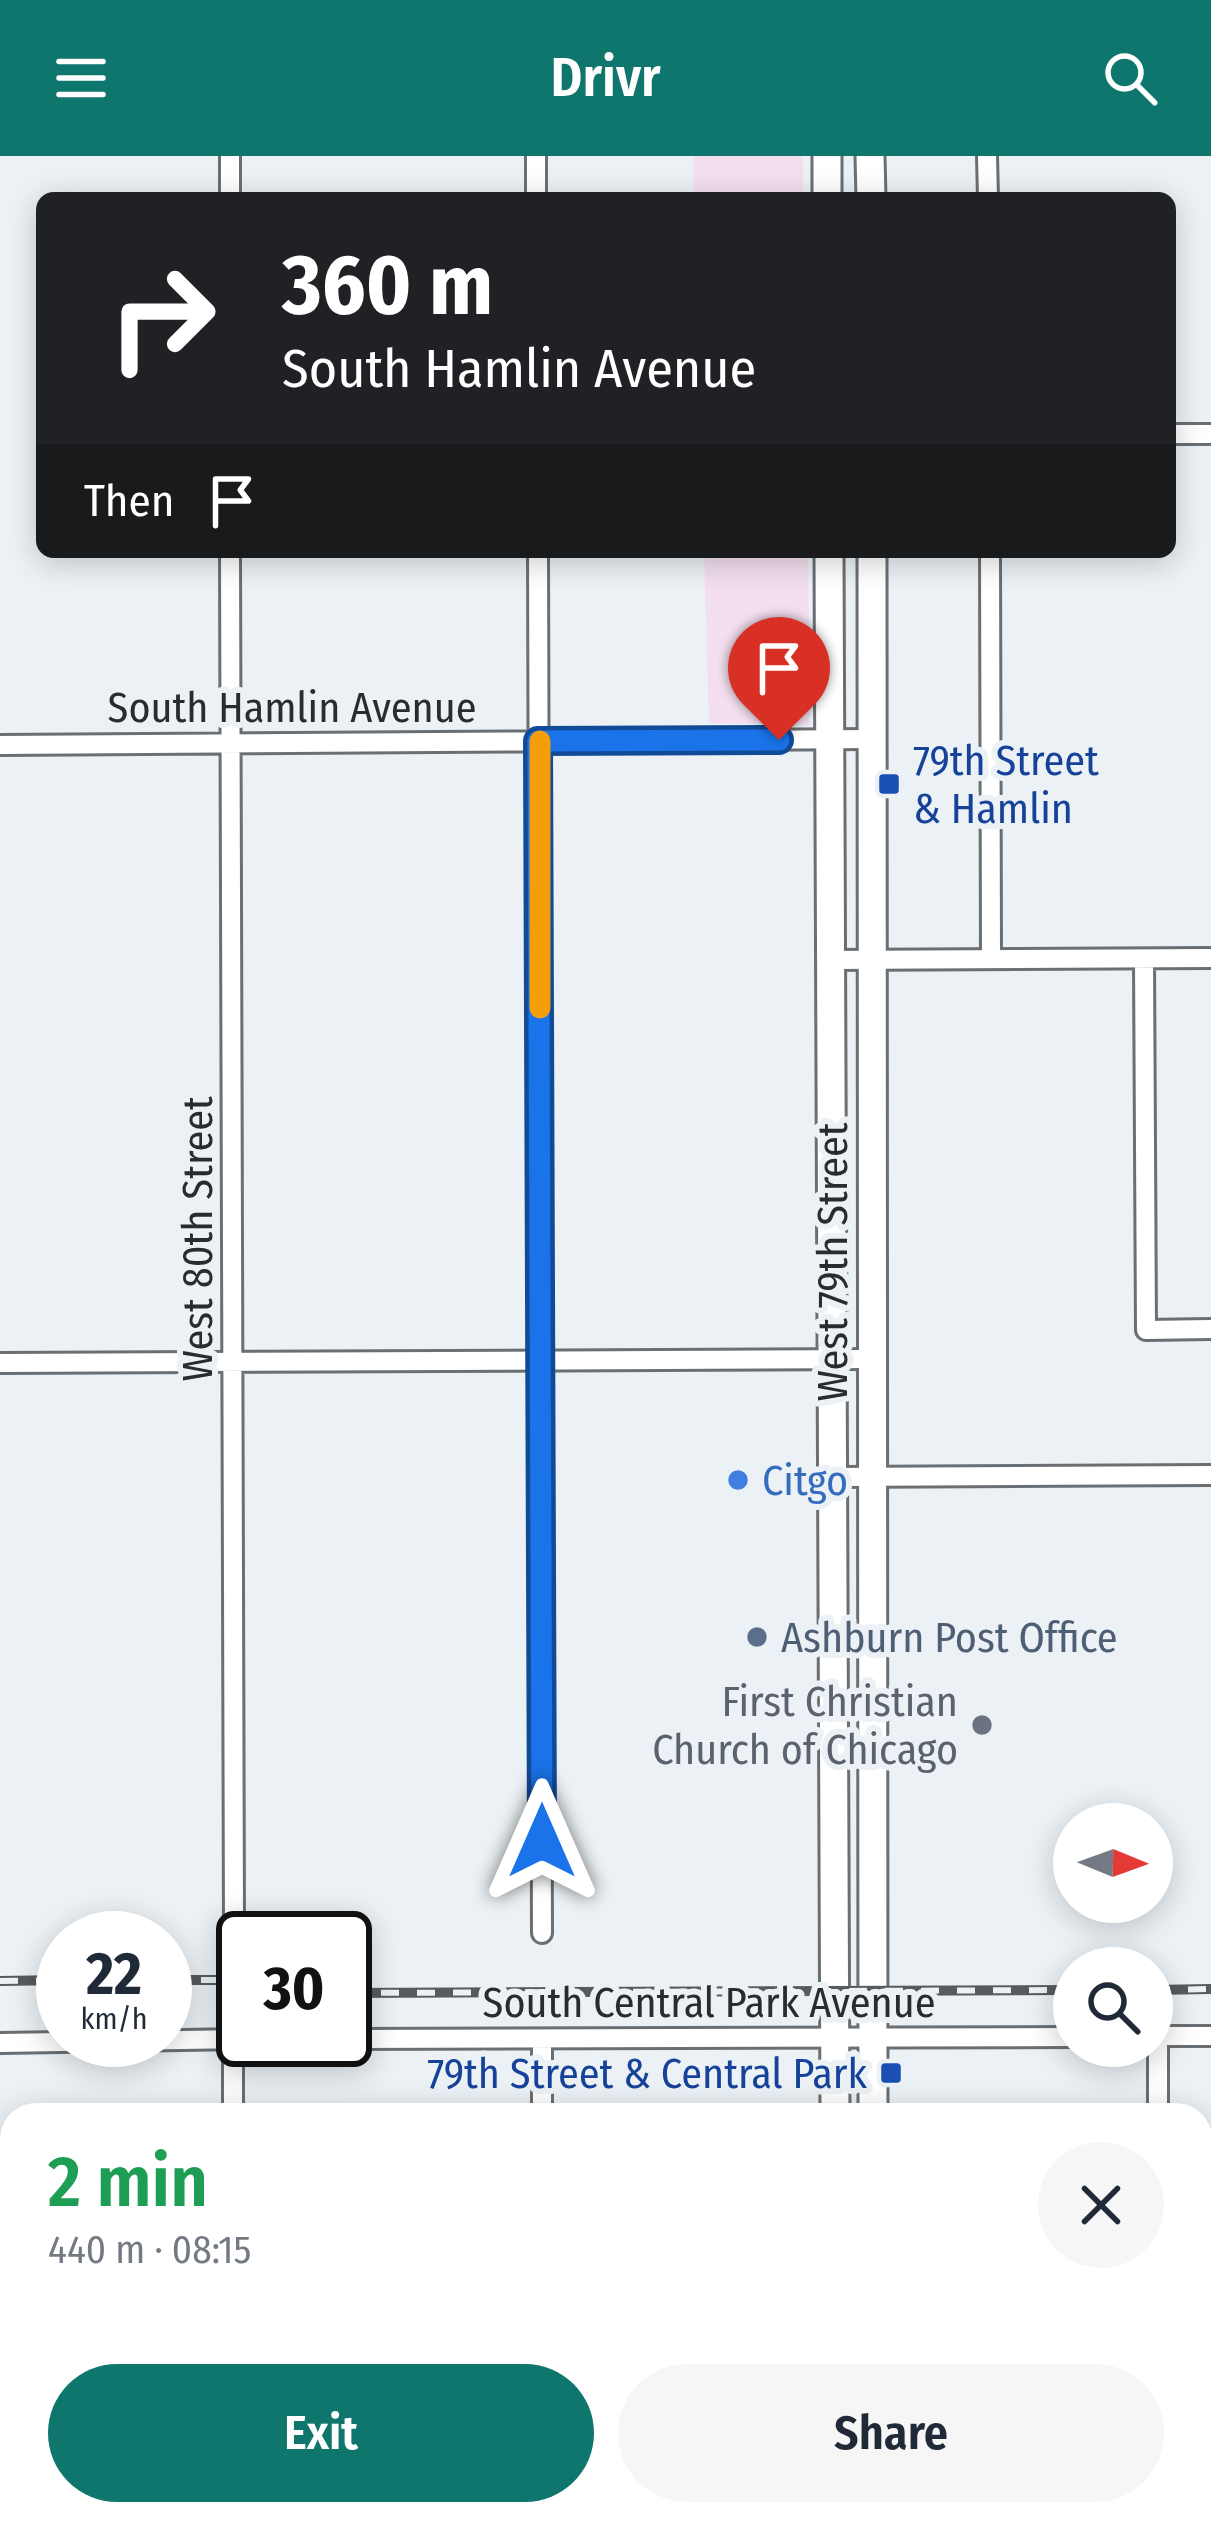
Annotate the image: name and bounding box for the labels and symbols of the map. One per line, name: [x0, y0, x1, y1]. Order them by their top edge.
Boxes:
pin: [728, 617, 830, 740]
street label: South Hamlin Avenue: [108, 683, 476, 733]
place label: 79th Street & Hamlin: [913, 736, 1099, 834]
marker: 79th Street & Hamlin: [876, 771, 902, 797]
street label: West 80th Street: [173, 1096, 223, 1382]
street label: West 79th Street: [808, 1122, 858, 1402]
place label: Citgo: [762, 1456, 848, 1506]
marker: Citgo: [725, 1467, 751, 1493]
place label: Ashburn Post Office: [781, 1613, 1118, 1663]
marker: Ashburn Post Office: [744, 1624, 770, 1650]
place label: First Christian Church of Chicago: [652, 1677, 958, 1775]
marker: First Christian Church of Chicago: [969, 1712, 995, 1738]
position arrow: [479, 1778, 605, 1904]
north arrow: [1053, 1803, 1173, 1923]
speed limit sign: 30: [216, 1911, 372, 2067]
street label: South Central Park Avenue: [483, 1978, 935, 2028]
place label: 79th Street & Central Park: [427, 2049, 867, 2099]
marker: 79th Street & Central Park: [878, 2060, 904, 2086]

